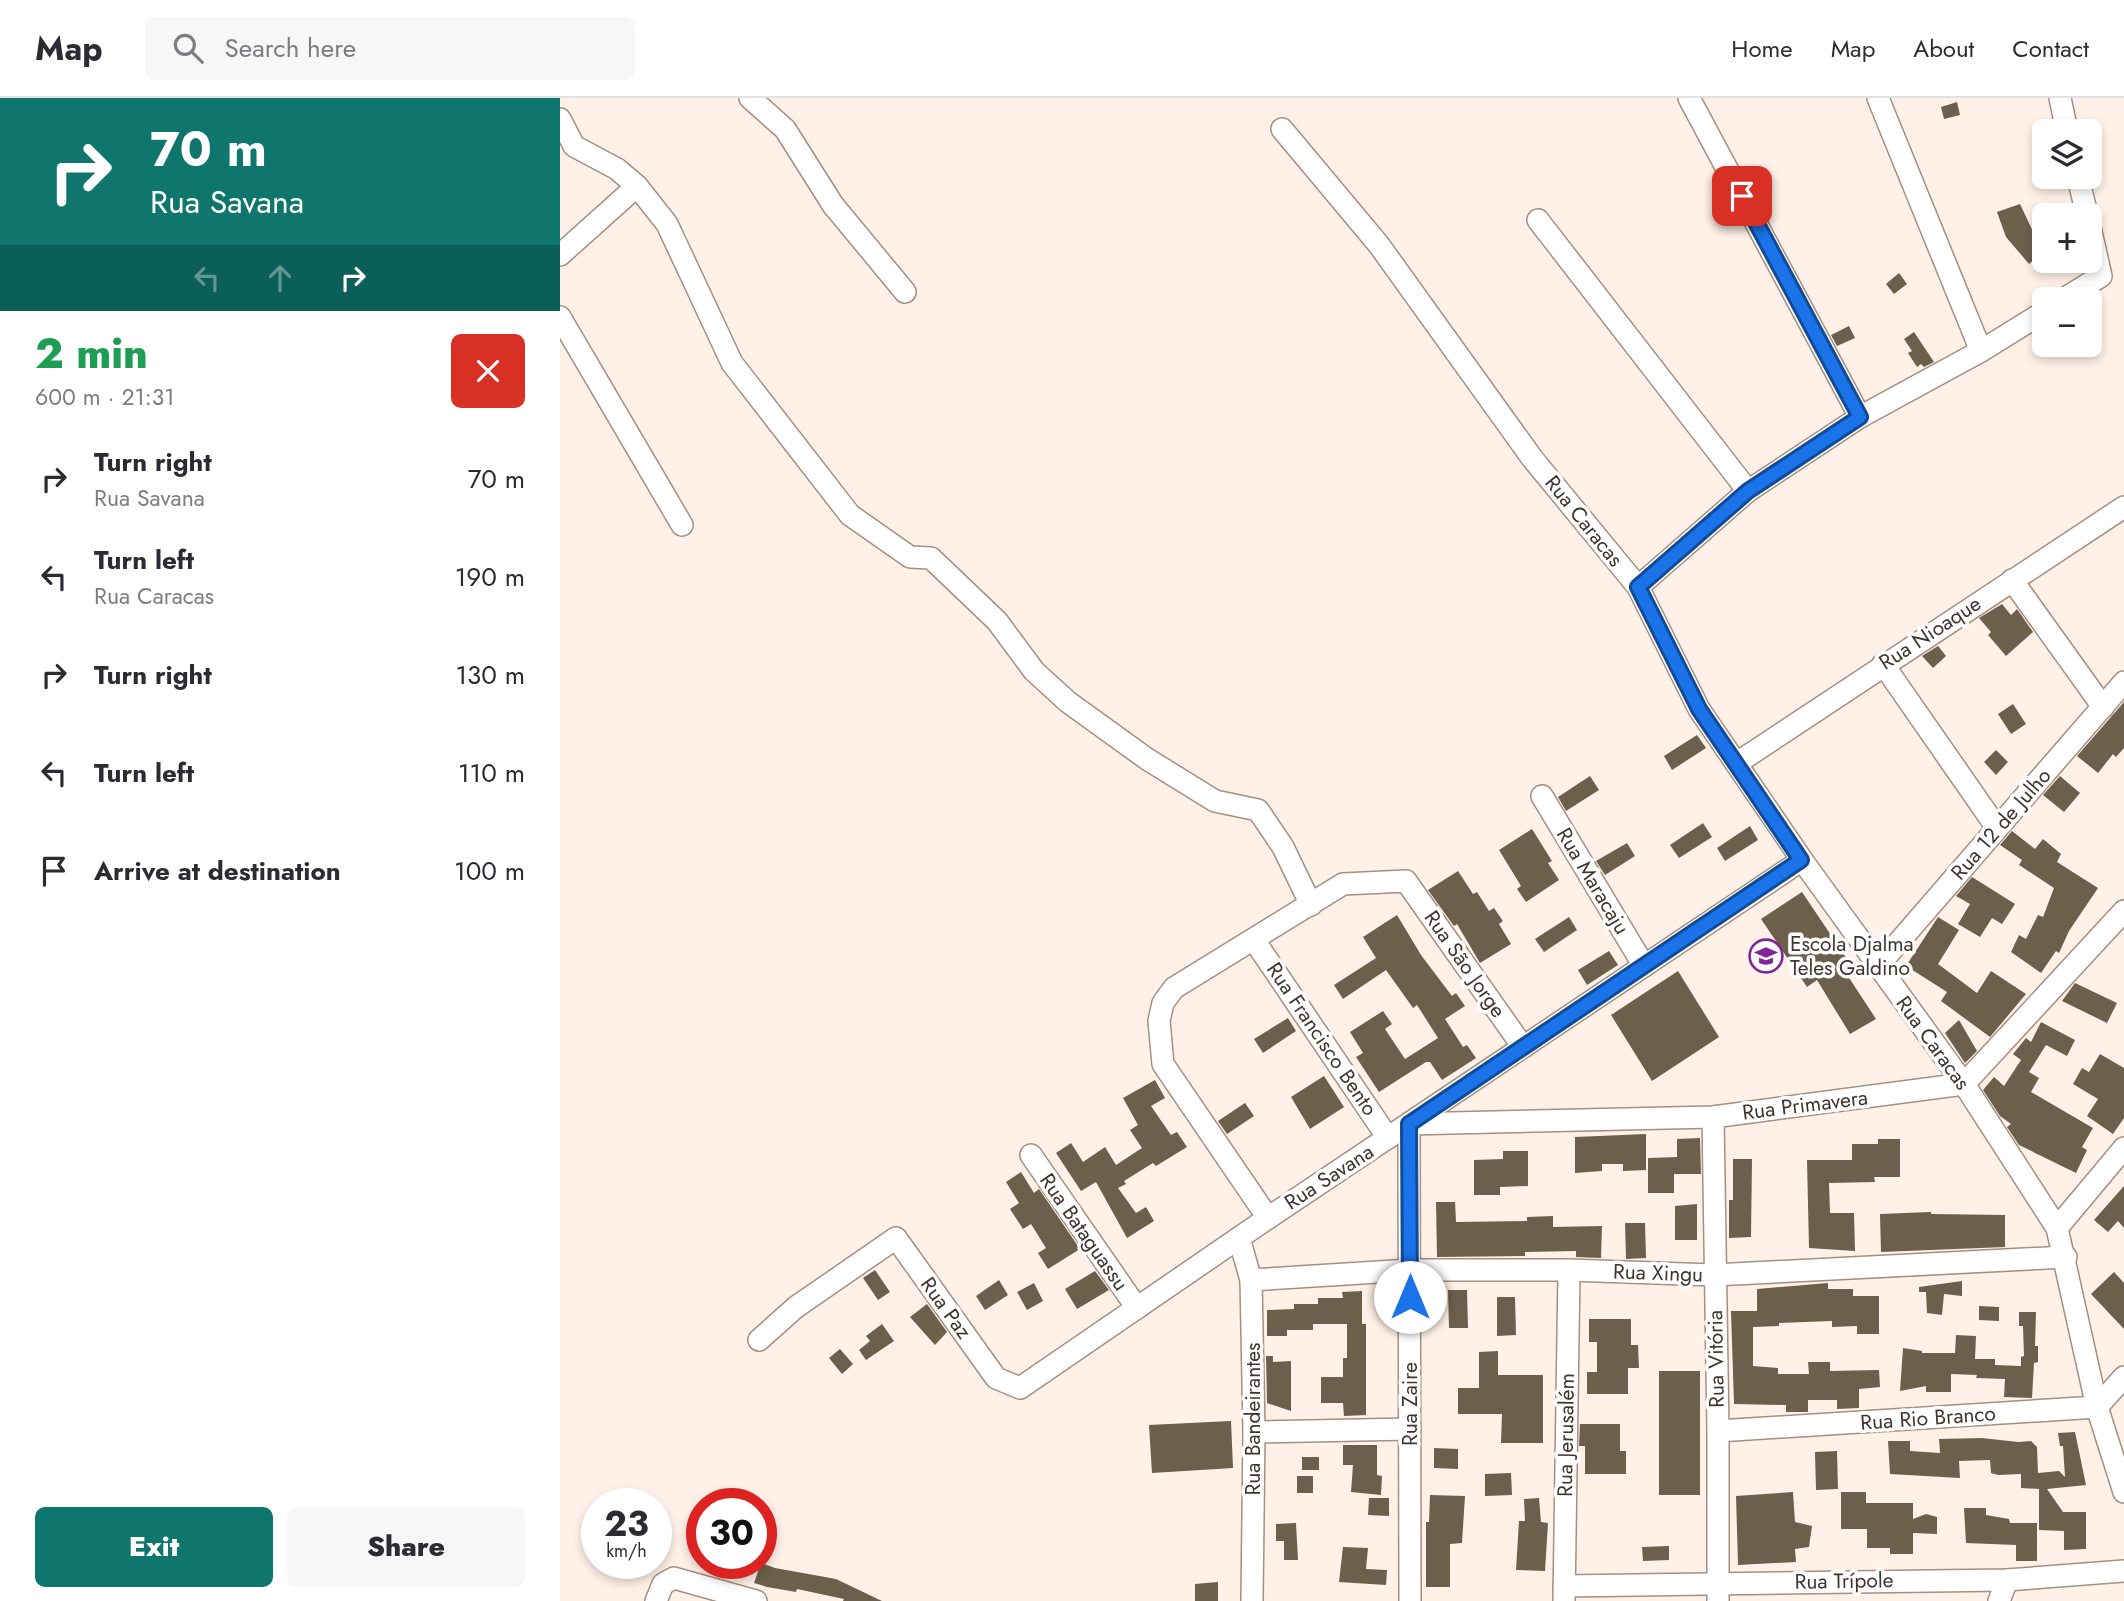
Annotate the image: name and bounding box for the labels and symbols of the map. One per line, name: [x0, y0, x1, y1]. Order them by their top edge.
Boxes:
pin: [1712, 166, 1772, 226]
street label: Rua Caracas: [1538, 469, 1630, 573]
street label: Rua Nioaque: [1873, 589, 1987, 677]
street label: Rua 12 de Julho: [1944, 762, 2058, 886]
street label: Rua Maracaju: [1549, 822, 1637, 940]
street label: Rua São Jorge: [1417, 904, 1513, 1024]
place label: Escola Djalma Teles Galdino: [1790, 929, 1914, 983]
school or university icon: Escola Djalma Teles Galdino: [1747, 937, 1785, 975]
street label: Rua Francisco Bento: [1259, 956, 1385, 1122]
street label: Rua Caracas: [1889, 990, 1977, 1096]
street label: Rua Primavera: [1740, 1082, 1870, 1128]
street label: Rua Savana: [1278, 1137, 1380, 1217]
street label: Rua Bataguassu: [1032, 1167, 1136, 1297]
street label: Rua Xingu: [1612, 1256, 1704, 1290]
position arrow: [1373, 1260, 1447, 1334]
street label: Rua Paz: [913, 1271, 979, 1345]
street label: Rua Vitória: [1700, 1310, 1732, 1408]
street label: Rua Bandeirantes: [1238, 1343, 1268, 1495]
street label: Rua Zaire: [1395, 1362, 1425, 1446]
street label: Rua Jerusalém: [1550, 1373, 1582, 1497]
street label: Rua Rio Branco: [1859, 1398, 1997, 1438]
speed limit sign: 30: [686, 1488, 777, 1579]
street label: Rua Trípole: [1794, 1565, 1894, 1597]

